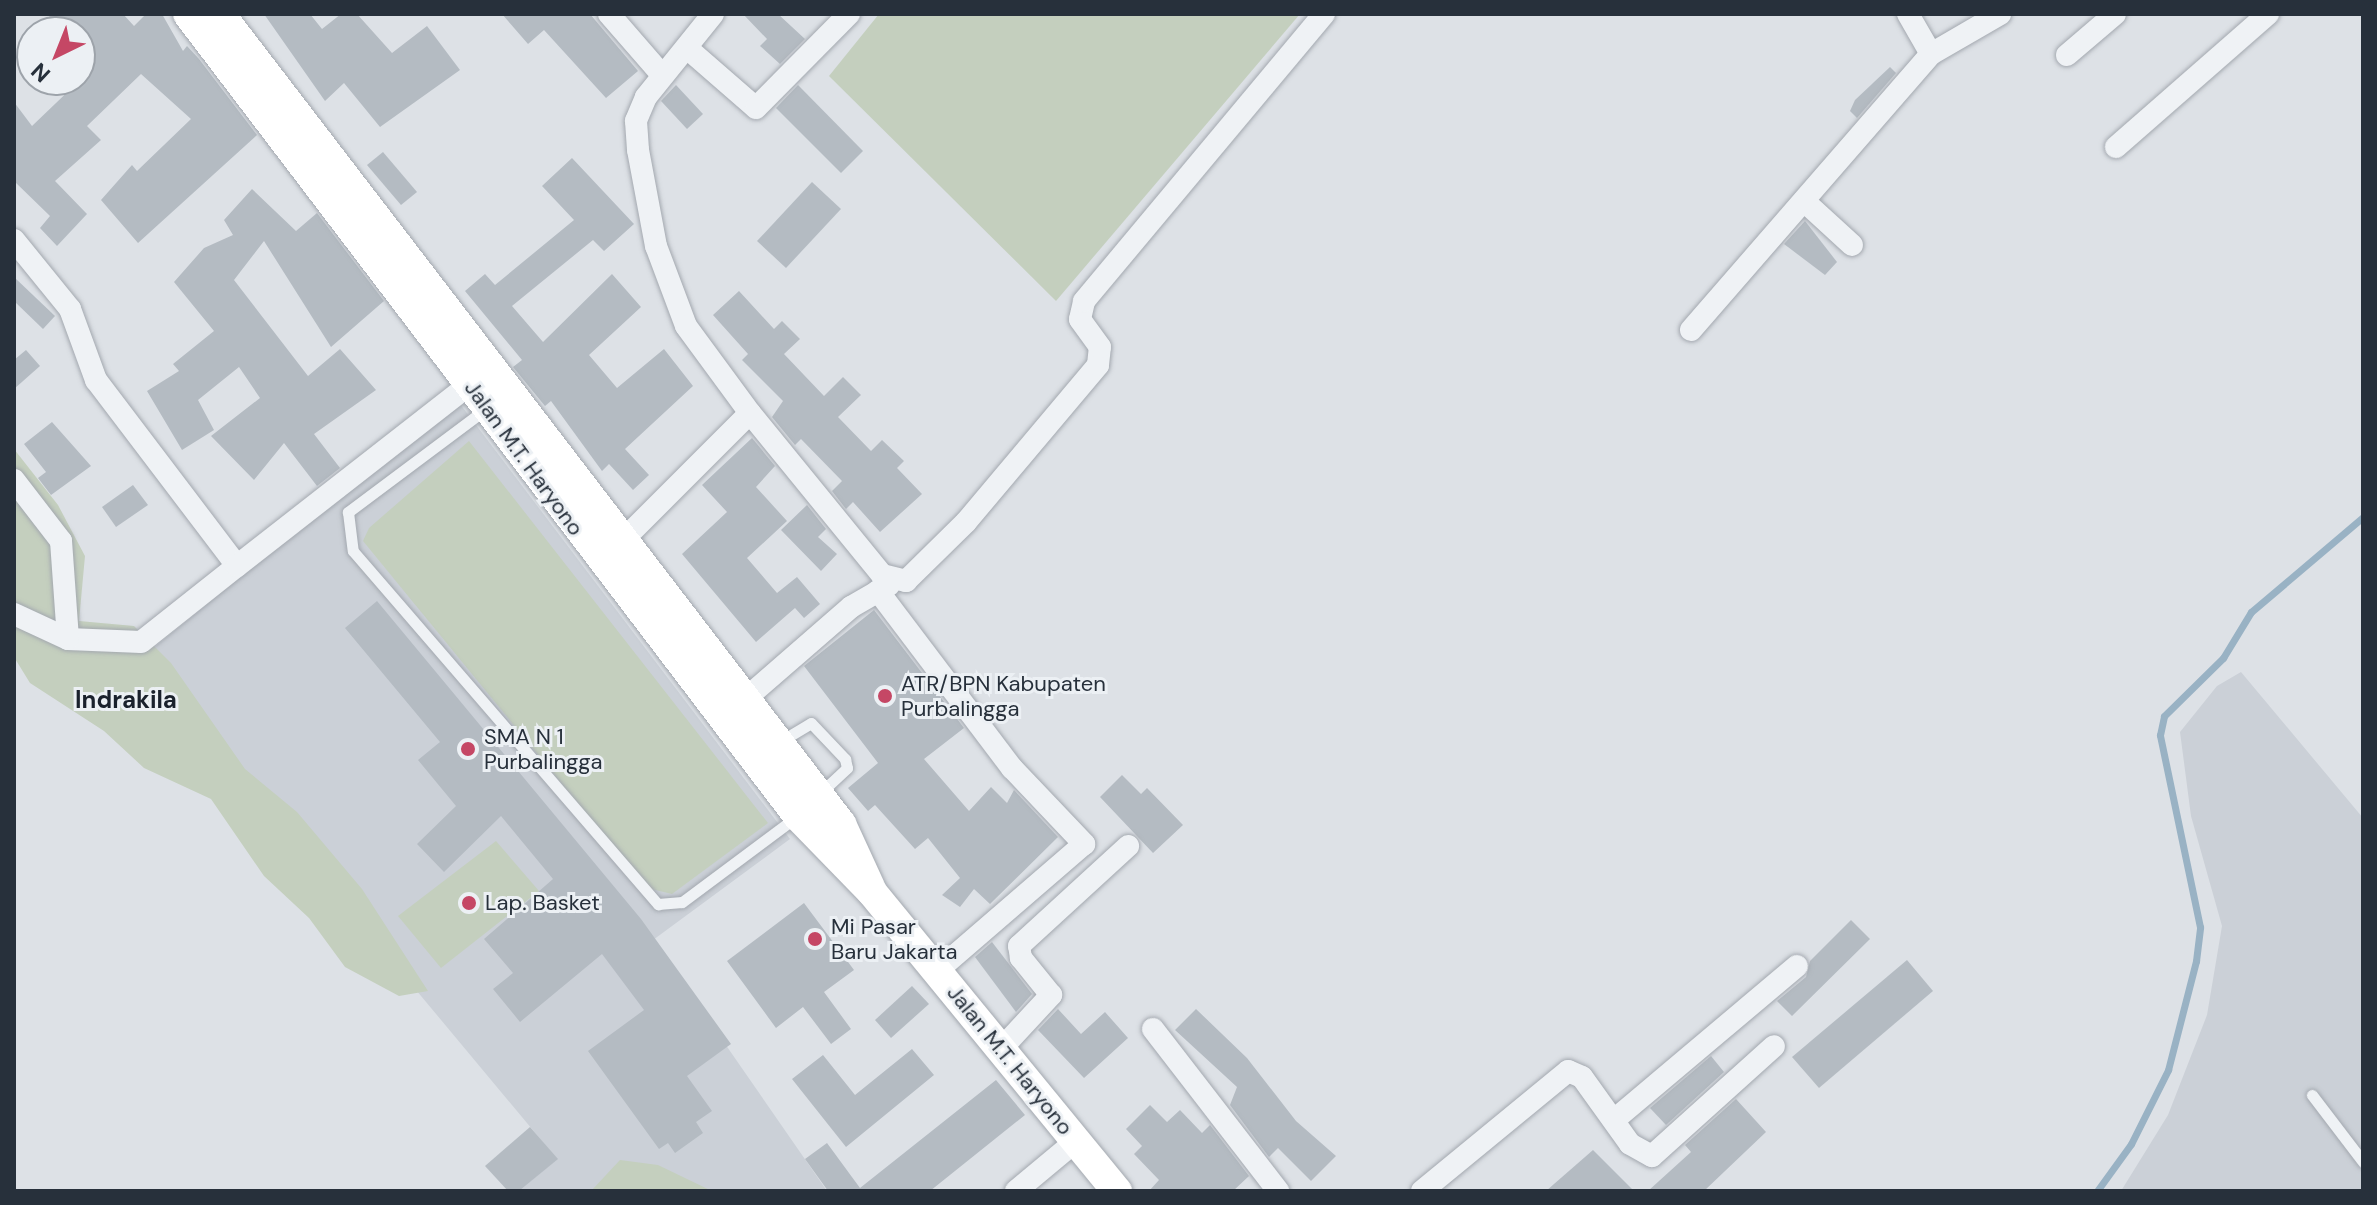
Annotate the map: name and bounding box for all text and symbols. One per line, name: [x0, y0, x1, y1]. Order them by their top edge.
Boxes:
north arrow: [16, 16, 96, 96]
text: N: [25, 56, 56, 89]
street label: Jalan M.T. Haryono: [459, 375, 589, 541]
place label: ATR/BPN Kabupaten Purbalingga: [901, 670, 1106, 722]
district label: Indrakila: [75, 686, 177, 714]
marker: ATR/BPN Kabupaten Purbalingga: [876, 687, 894, 705]
place label: SMA N 1 Purbalingga: [484, 723, 603, 774]
marker: SMA N 1 Purbalingga: [459, 740, 477, 758]
place label: Lap. Basket: [485, 890, 600, 916]
marker: Lap. Basket: [460, 894, 478, 912]
place label: Mi Pasar Baru Jakarta: [831, 913, 958, 964]
marker: Mi Pasar Baru Jakarta: [806, 930, 824, 948]
street label: Jalan M.T. Haryono: [941, 980, 1079, 1140]

